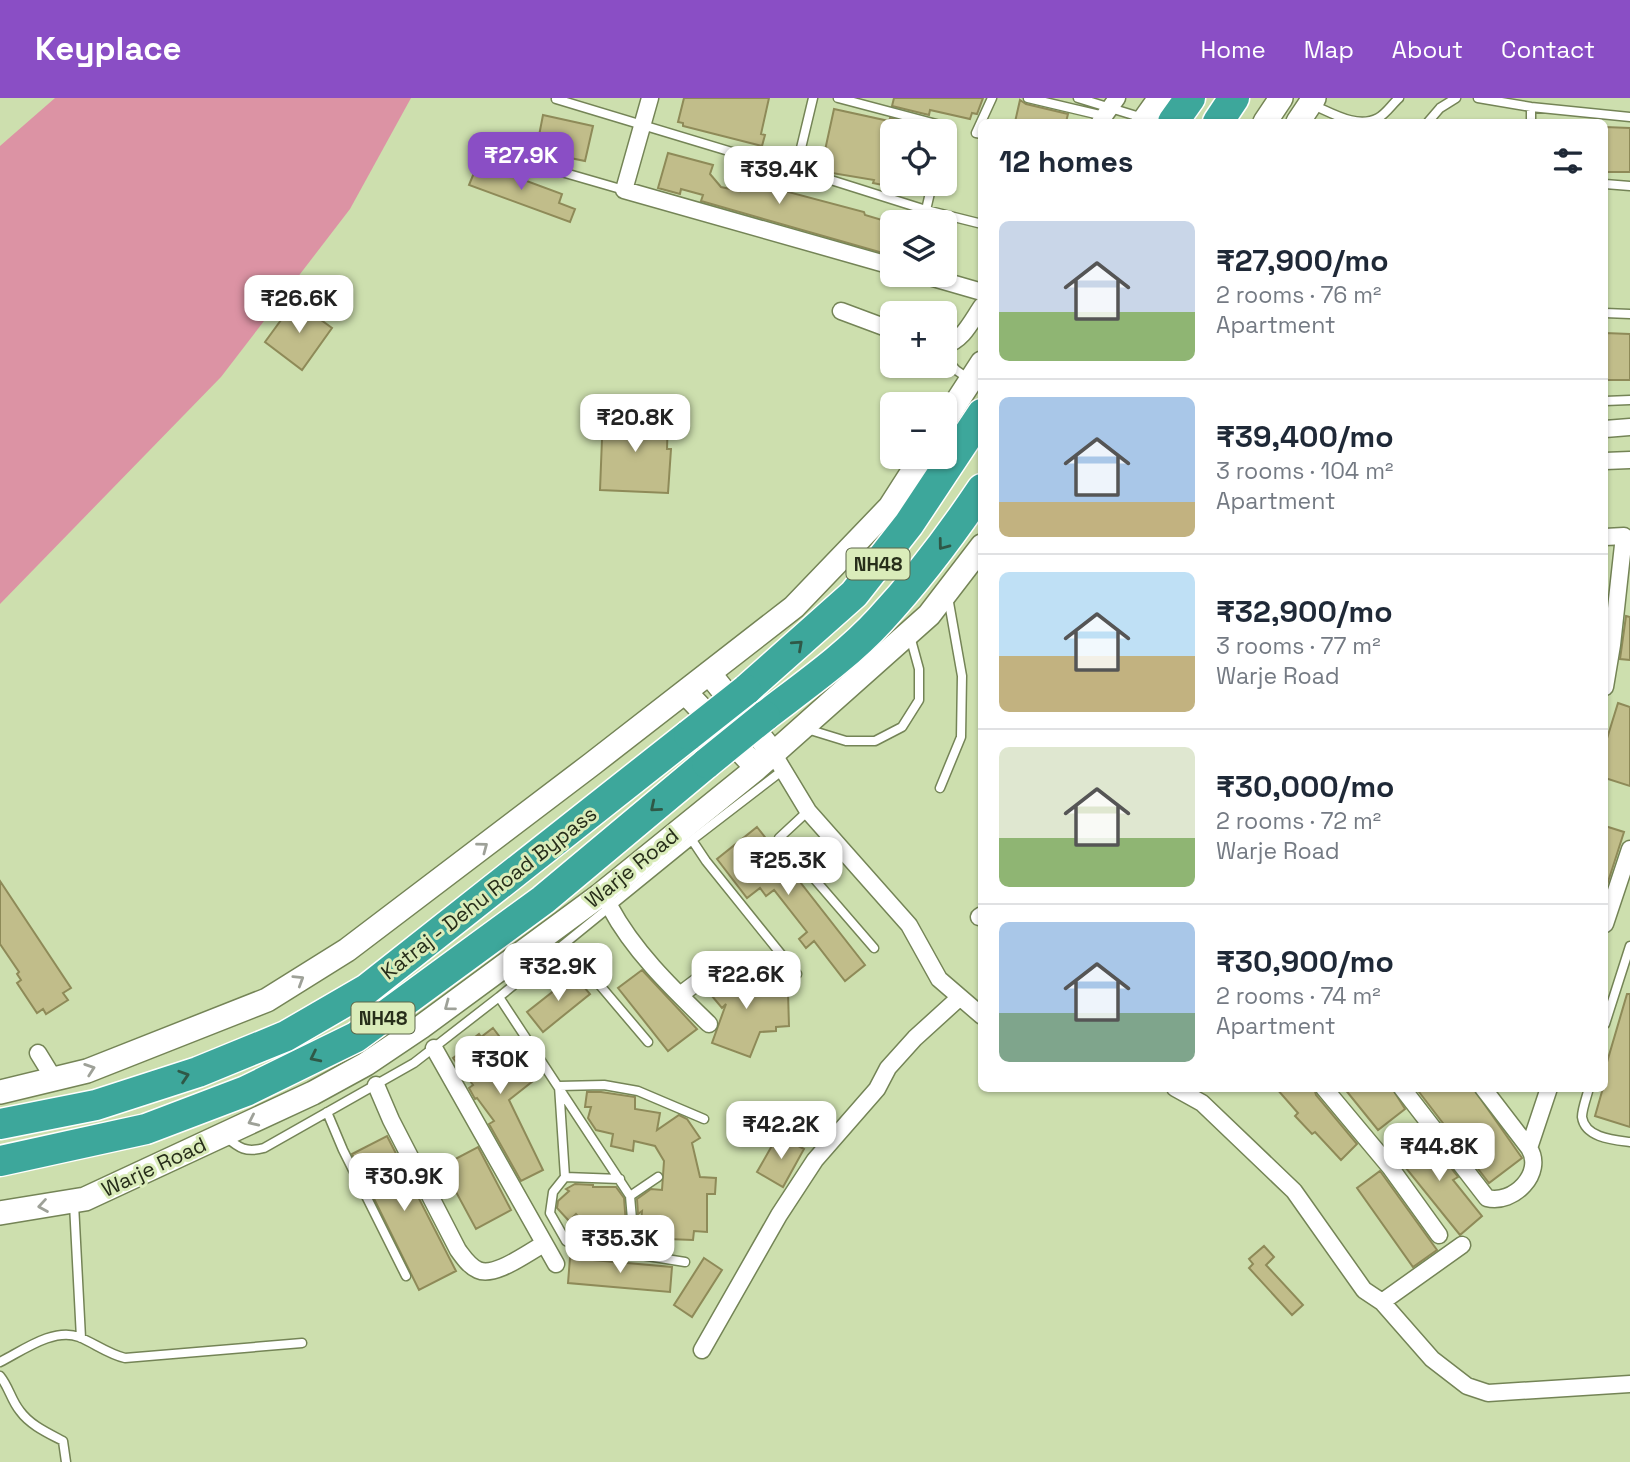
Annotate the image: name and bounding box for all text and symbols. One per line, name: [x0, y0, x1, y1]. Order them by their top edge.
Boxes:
text: Keyplace: [35, 28, 182, 70]
text: Home: [1200, 34, 1266, 65]
text: Map: [1304, 34, 1354, 65]
text: About: [1392, 34, 1463, 65]
text: Contact: [1501, 34, 1595, 65]
map controls: [880, 119, 957, 469]
button: locate: [880, 119, 957, 196]
pin: ₹27.9K: [464, 132, 578, 192]
text: ₹27.9K: [484, 140, 558, 170]
text: 12 homes: [999, 142, 1134, 181]
icon: filters: [1549, 142, 1587, 180]
pin: ₹39.4K: [722, 146, 836, 206]
text: ₹39.4K: [740, 154, 818, 184]
button: layers: [880, 210, 957, 287]
text: ₹27,900/mo: [1216, 241, 1389, 280]
icon: home: [1055, 249, 1139, 333]
pin: ₹26.6K: [242, 275, 356, 335]
text: 2 rooms · 76 m²: [1216, 280, 1381, 310]
text: ₹26.6K: [260, 283, 338, 313]
button: +: [880, 301, 957, 378]
text: Apartment: [1216, 310, 1336, 340]
button: −: [880, 392, 957, 469]
pin: ₹20.8K: [578, 394, 692, 454]
text: ₹20.8K: [596, 402, 674, 432]
text: ₹39,400/mo: [1216, 417, 1394, 456]
icon: home: [1055, 425, 1139, 509]
text: 3 rooms · 104 m²: [1216, 456, 1393, 486]
text: Apartment: [1216, 486, 1336, 516]
one-way arrow: [939, 537, 951, 549]
road number: NH48: [846, 548, 910, 579]
text: ₹32,900/mo: [1216, 592, 1393, 631]
icon: home: [1055, 600, 1139, 684]
text: 3 rooms · 77 m²: [1216, 631, 1381, 661]
one-way arrow: [790, 641, 803, 654]
text: Warje Road: [1216, 661, 1339, 691]
text: ₹30,000/mo: [1216, 767, 1394, 806]
icon: home: [1055, 775, 1139, 859]
one-way arrow: [650, 799, 663, 811]
street label: Katraj - Dehu Road Bypass: [375, 800, 602, 985]
text: 2 rooms · 72 m²: [1216, 806, 1381, 836]
street label: Warje Road: [579, 822, 684, 914]
text: Warje Road: [1216, 836, 1339, 866]
pin: ₹25.3K: [731, 838, 845, 897]
one-way arrow: [475, 843, 488, 855]
text: ₹25.3K: [749, 845, 827, 875]
text: ₹30,900/mo: [1216, 942, 1394, 981]
pin: ₹32.9K: [501, 944, 615, 1003]
icon: home: [1055, 950, 1139, 1034]
text: ₹32.9K: [519, 951, 597, 981]
pin: ₹22.6K: [689, 951, 803, 1011]
text: ₹22.6K: [708, 959, 784, 989]
one-way arrow: [291, 976, 304, 989]
text: 2 rooms · 74 m²: [1216, 981, 1381, 1011]
one-way arrow: [444, 998, 457, 1011]
road number: NH48: [352, 1002, 414, 1034]
text: Apartment: [1216, 1011, 1336, 1041]
pin: ₹30K: [459, 1037, 541, 1096]
text: ₹30K: [471, 1044, 529, 1074]
one-way arrow: [310, 1049, 322, 1063]
one-way arrow: [83, 1063, 95, 1077]
one-way arrow: [178, 1070, 190, 1085]
pin: ₹42.2K: [724, 1102, 838, 1161]
text: ₹42.2K: [742, 1109, 820, 1139]
one-way arrow: [248, 1113, 260, 1127]
pin: ₹44.8K: [1382, 1124, 1496, 1183]
street label: Warje Road: [97, 1130, 211, 1203]
text: ₹44.8K: [1400, 1131, 1478, 1161]
pin: ₹30.9K: [347, 1154, 461, 1213]
text: ₹30.9K: [365, 1161, 443, 1191]
one-way arrow: [38, 1198, 49, 1213]
pin: ₹35.3K: [563, 1216, 677, 1275]
text: ₹35.3K: [581, 1223, 659, 1253]

